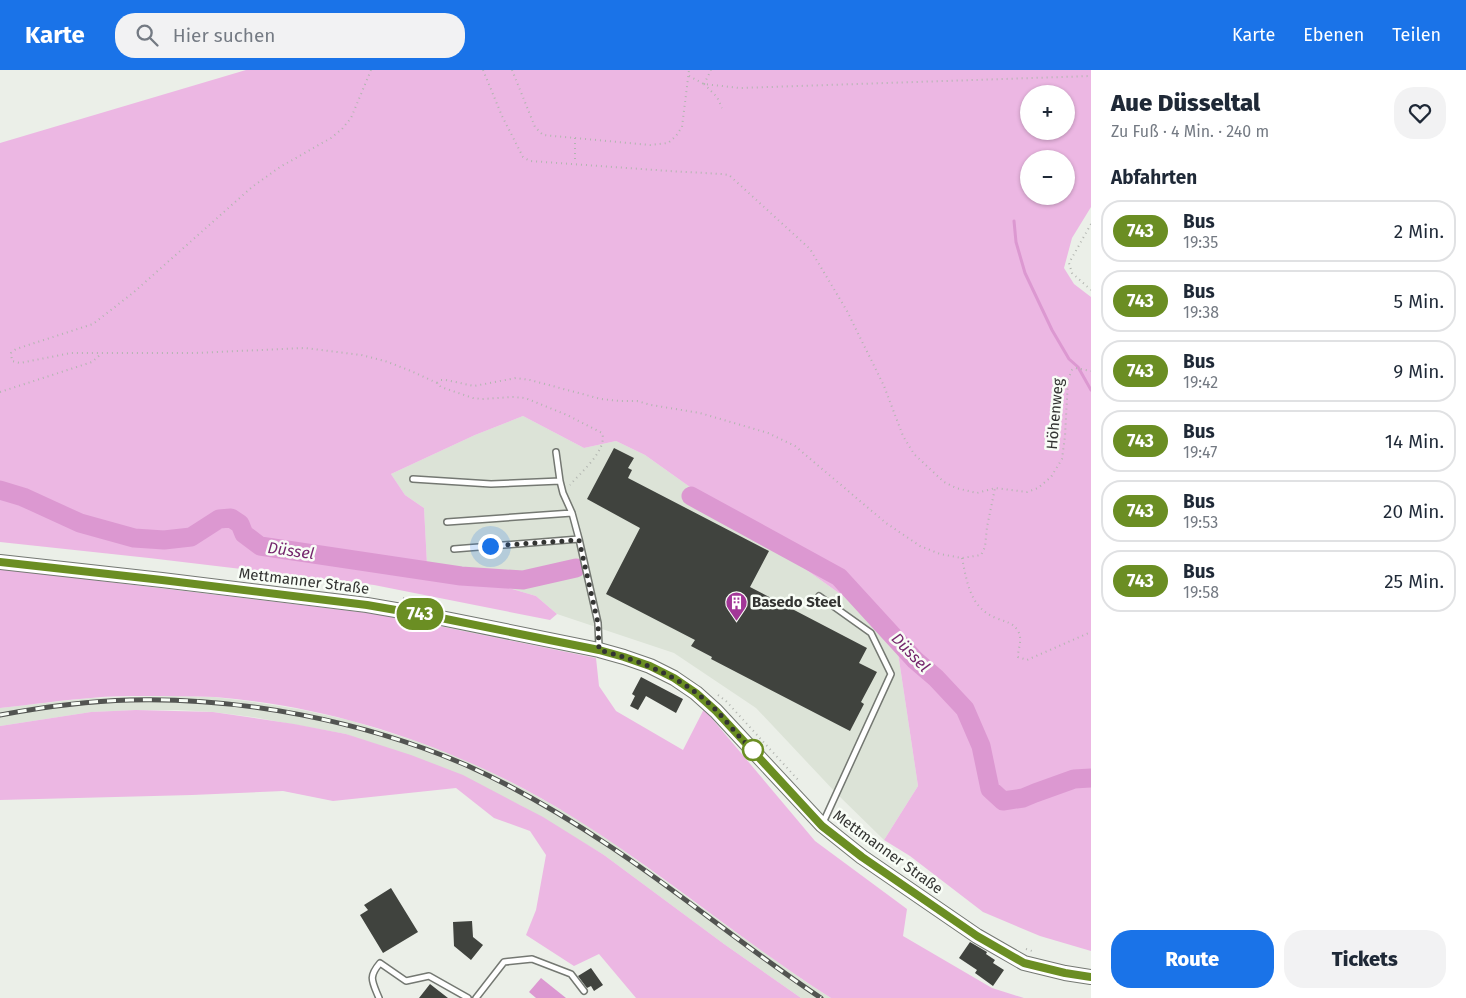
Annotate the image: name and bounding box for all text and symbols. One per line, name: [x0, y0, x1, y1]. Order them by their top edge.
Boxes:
search box: [115, 13, 465, 58]
text: Karte: [25, 21, 85, 49]
icon: search: [133, 21, 161, 49]
text: Hier suchen: [173, 24, 275, 47]
text: Karte: [1232, 24, 1275, 46]
text: Ebenen: [1303, 24, 1364, 46]
text: Teilen: [1392, 24, 1441, 46]
map controls: [1020, 85, 1075, 205]
button: +: [1020, 85, 1075, 140]
button: heart: [1394, 87, 1446, 139]
text: Aue Düsseltal: [1111, 89, 1260, 117]
text: Zu Fuß · 4 Min. · 240 m: [1111, 122, 1269, 141]
button: −: [1020, 150, 1075, 205]
text: Abfahrten: [1111, 166, 1197, 189]
text: Bus: [1183, 210, 1215, 233]
text: 743: [1127, 220, 1154, 242]
text: 2 Min.: [1394, 220, 1444, 243]
text: 19:35: [1183, 233, 1218, 252]
text: Bus: [1183, 280, 1215, 303]
text: 743: [1127, 290, 1154, 312]
text: 5 Min.: [1394, 290, 1444, 313]
text: 19:38: [1183, 303, 1219, 322]
text: Bus: [1183, 350, 1215, 373]
text: 743: [1127, 360, 1154, 382]
text: 9 Min.: [1393, 360, 1444, 383]
text: 19:42: [1183, 373, 1218, 392]
street label: Höhenweg: [1043, 377, 1067, 450]
text: Bus: [1183, 420, 1215, 443]
text: 743: [1127, 430, 1154, 452]
text: 14 Min.: [1385, 430, 1444, 453]
text: 19:47: [1183, 443, 1217, 462]
text: Bus: [1183, 490, 1215, 513]
text: 743: [1127, 500, 1154, 522]
text: 20 Min.: [1383, 500, 1444, 523]
text: 19:53: [1183, 513, 1218, 532]
your location: [478, 534, 503, 559]
water label: Düssel: [266, 538, 315, 563]
text: Bus: [1183, 560, 1215, 583]
street label: Mettmanner Straße: [238, 564, 370, 598]
text: 743: [1127, 570, 1154, 592]
text: 25 Min.: [1384, 570, 1444, 593]
text: 19:58: [1183, 583, 1219, 602]
building icon: Basedo Steel: [724, 590, 748, 621]
place label: Basedo Steel: [752, 593, 842, 611]
line badge: 743: [391, 598, 449, 630]
text: 743: [407, 603, 433, 625]
water label: Düssel: [888, 629, 934, 676]
unlabelled marker: [742, 739, 764, 761]
street label: Mettmanner Straße: [830, 806, 946, 898]
button: Route: [1111, 930, 1274, 988]
button: Tickets: [1284, 930, 1446, 988]

